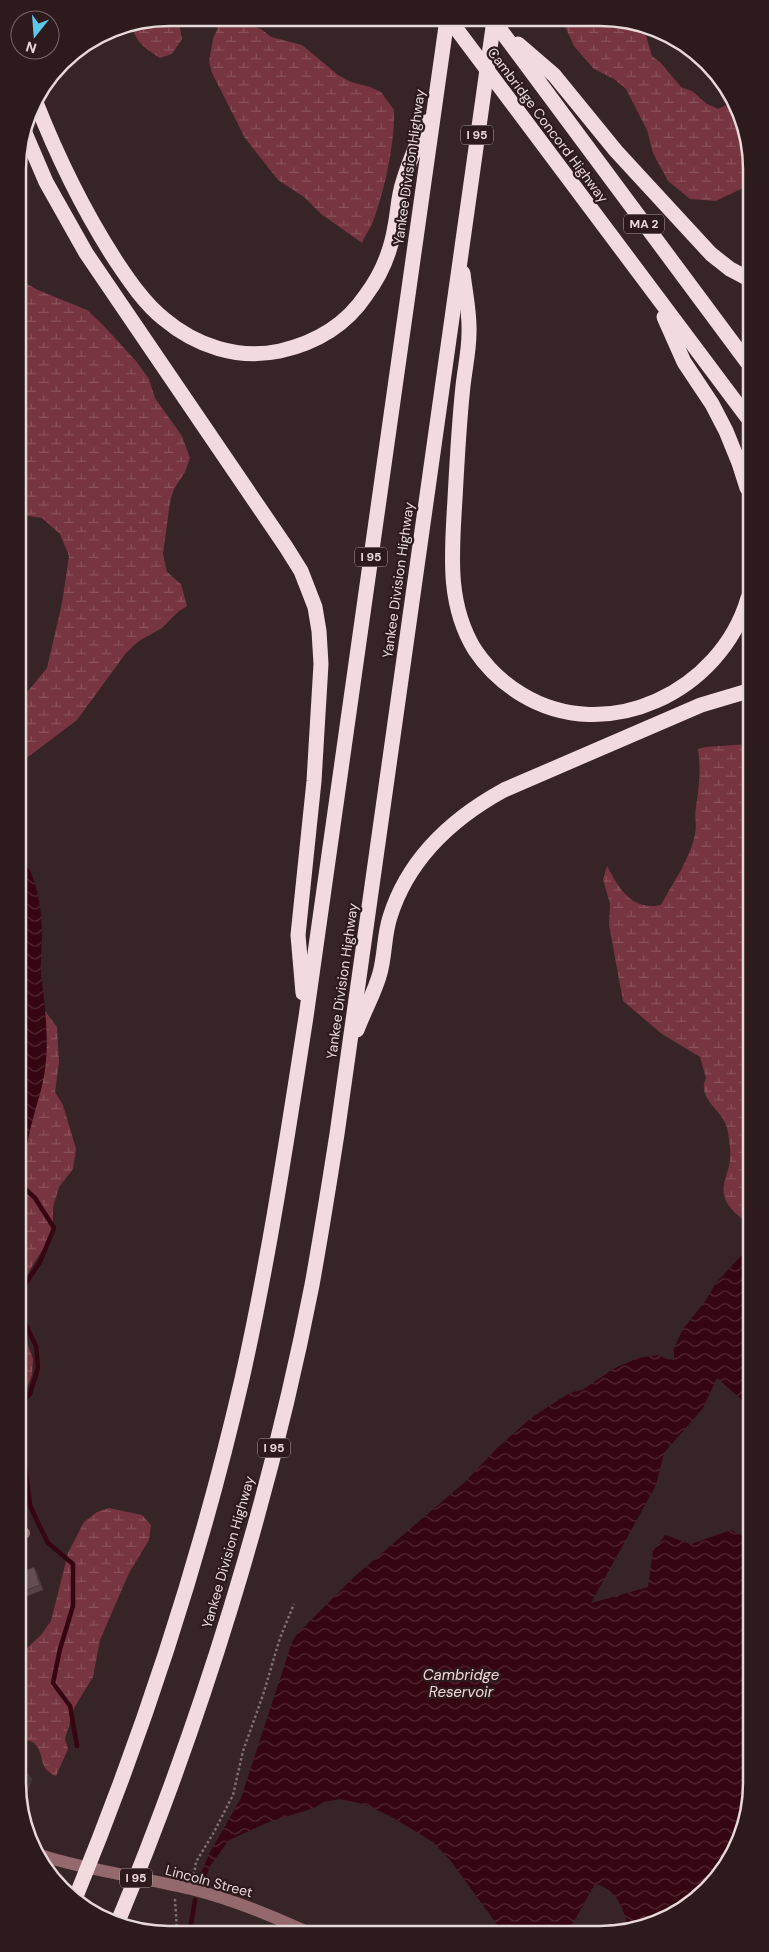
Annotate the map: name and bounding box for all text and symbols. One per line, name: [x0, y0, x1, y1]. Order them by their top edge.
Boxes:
north arrow: [10, 10, 60, 60]
text: N: [24, 37, 39, 58]
street label: Cambridge Concord Highway: [484, 44, 612, 206]
street label: Yankee Division Highway: [389, 88, 429, 246]
road number: I 95: [461, 126, 493, 144]
road number: MA 2: [624, 214, 664, 233]
street label: Yankee Division Highway: [378, 501, 418, 659]
road number: I 95: [355, 548, 387, 566]
street label: Yankee Division Highway: [322, 902, 362, 1060]
road number: I 95: [258, 1439, 290, 1458]
street label: Yankee Division Highway: [198, 1474, 258, 1630]
water label: Cambridge Reservoir: [423, 1665, 500, 1702]
street label: Lincoln Street: [163, 1861, 255, 1901]
road number: I 95: [120, 1869, 152, 1888]

